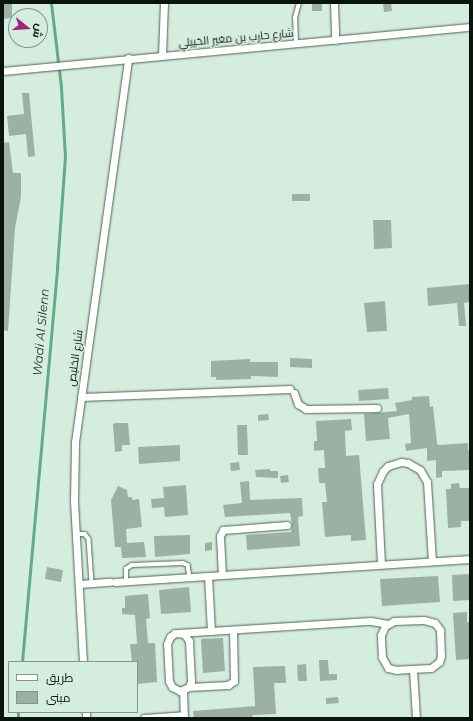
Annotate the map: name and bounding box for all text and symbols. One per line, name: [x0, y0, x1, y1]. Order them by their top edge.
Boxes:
north arrow: [8, 8, 48, 48]
text: ش: [30, 22, 47, 40]
street label: شارع حارب بن مغير الخييلي: [178, 26, 294, 50]
water label: Wadi Al Silenn: [30, 288, 52, 376]
street label: شارع الخليص: [65, 329, 85, 387]
legend: [8, 661, 138, 713]
text: طريق: [46, 670, 73, 685]
text: مبنى: [46, 690, 71, 705]

